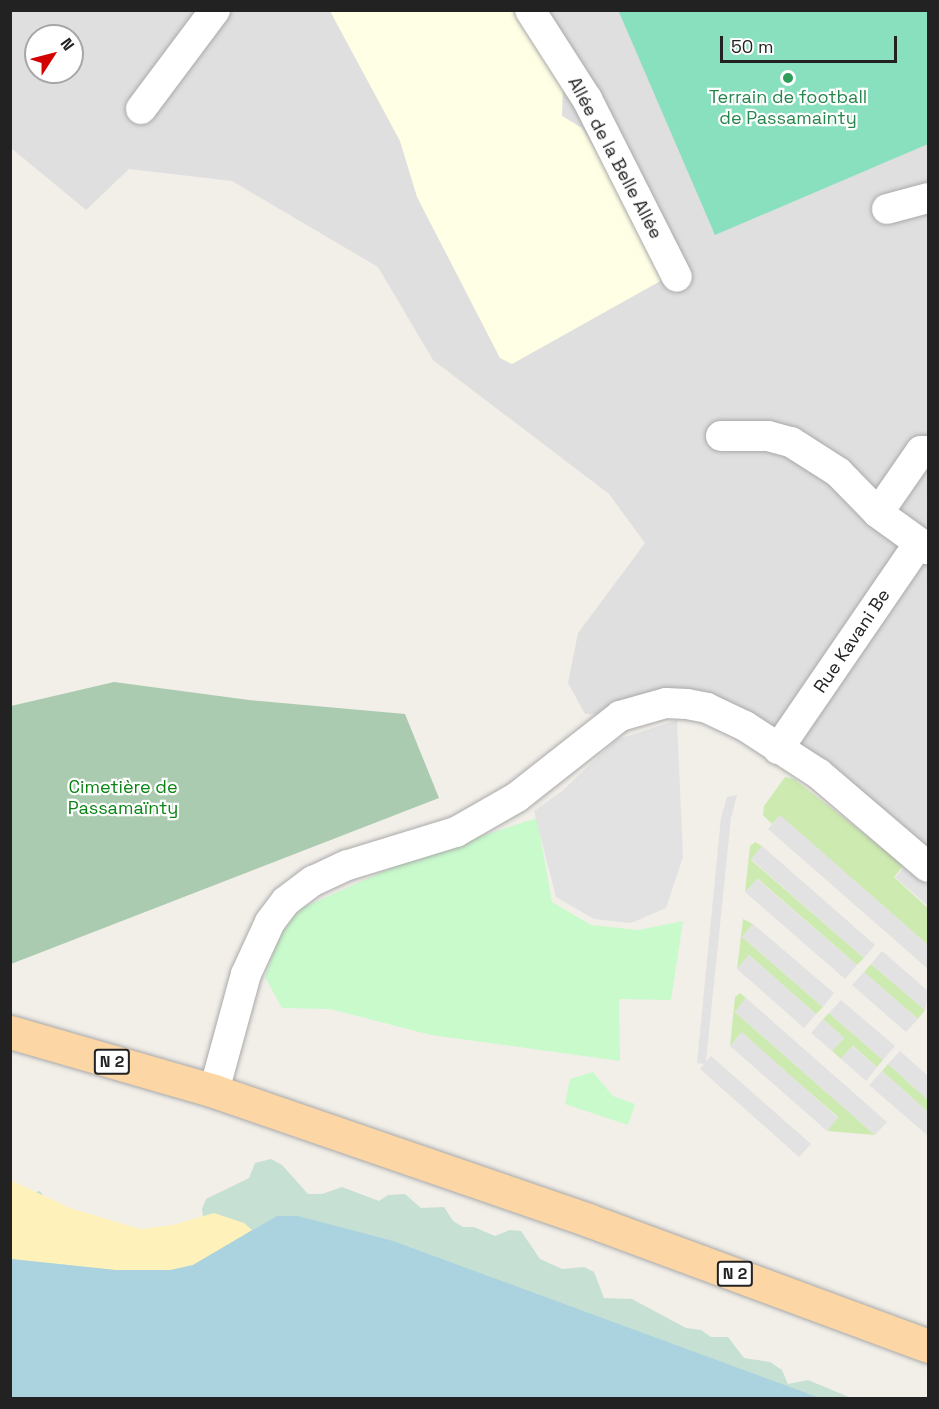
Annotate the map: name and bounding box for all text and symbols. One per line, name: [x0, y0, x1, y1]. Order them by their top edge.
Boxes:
north arrow: [24, 24, 84, 84]
scale bar: [723, 24, 900, 62]
text: N: [56, 34, 79, 55]
text: 50 m: [731, 35, 773, 58]
marker: Terrain de football de Passamainty: [781, 71, 795, 85]
street label: Allée de la Belle Allée: [563, 73, 667, 243]
place label: Terrain de football de Passamainty: [709, 87, 867, 130]
street label: Rue Kavani Be: [809, 585, 895, 697]
park label: Cimetière de Passamaïnty: [68, 777, 178, 820]
road number: N 2: [92, 1049, 132, 1075]
road number: N 2: [716, 1261, 754, 1287]

